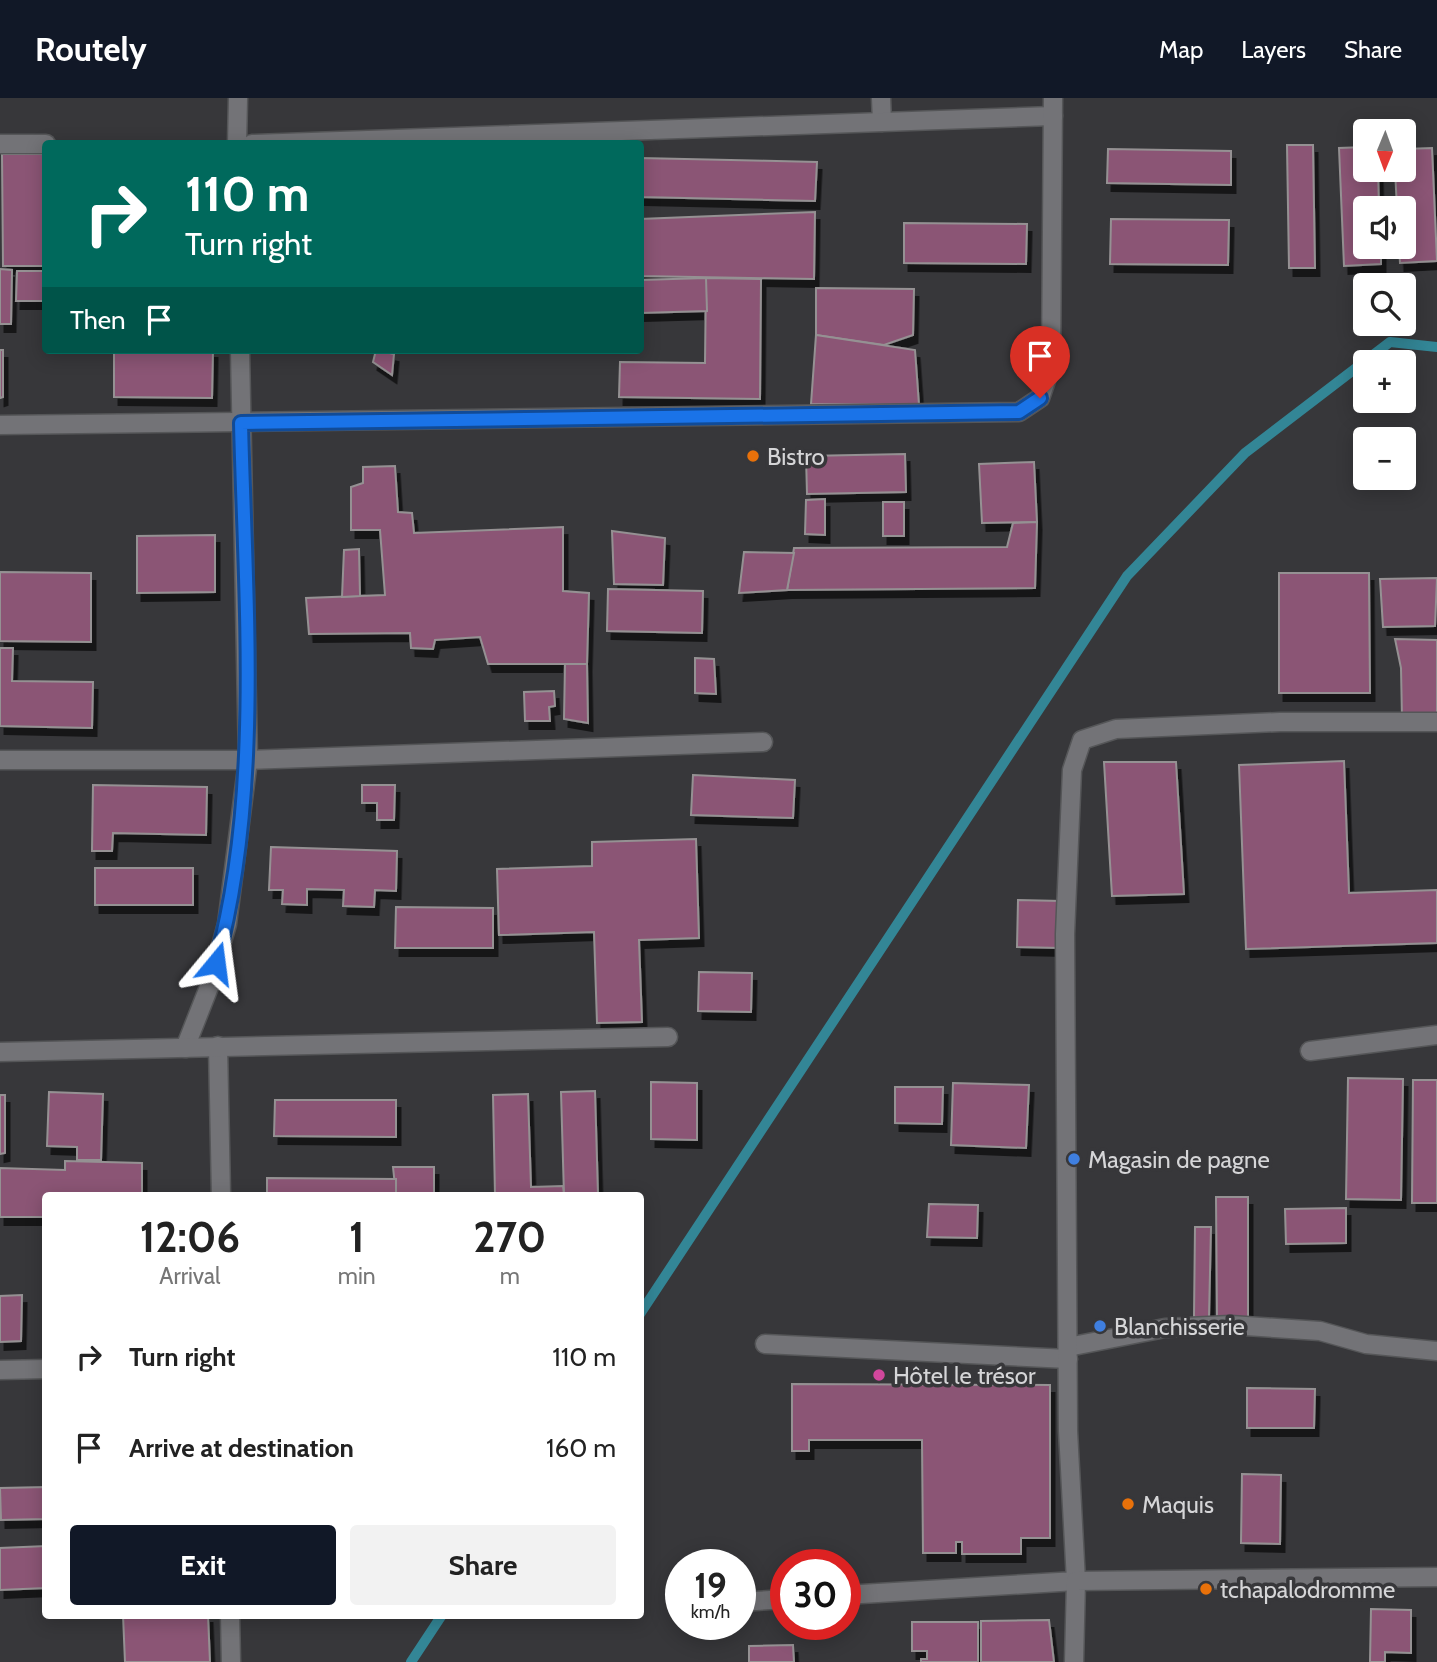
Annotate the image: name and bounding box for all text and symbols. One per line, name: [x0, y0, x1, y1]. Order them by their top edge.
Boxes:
text: Routely: [35, 29, 147, 69]
text: Map: [1159, 35, 1203, 64]
text: Layers: [1241, 35, 1306, 64]
text: Share: [1344, 35, 1402, 64]
north arrow: [1353, 119, 1416, 182]
map controls: [1353, 119, 1416, 490]
text: 110 m: [185, 164, 309, 223]
icon: right: [70, 168, 161, 259]
button: sound: [1353, 196, 1416, 259]
text: Turn right: [185, 224, 312, 263]
button: search: [1353, 273, 1416, 336]
icon: arrive: [140, 301, 178, 339]
text: Then: [70, 304, 126, 336]
pin: [1010, 326, 1070, 398]
icon: arrive: [1021, 337, 1059, 375]
button: +: [1353, 350, 1416, 413]
button: −: [1353, 427, 1416, 490]
place label: Bistro: [767, 442, 825, 471]
marker: Bistro: [745, 448, 761, 464]
position arrow: [179, 926, 253, 1000]
place label: Magasin de pagne: [1088, 1145, 1270, 1174]
marker: Magasin de pagne: [1066, 1151, 1082, 1167]
text: 12:06: [140, 1211, 240, 1263]
text: 1: [349, 1211, 364, 1263]
text: 270: [473, 1211, 546, 1263]
text: Arrival: [159, 1262, 220, 1290]
text: min: [338, 1262, 376, 1290]
text: m: [500, 1262, 520, 1290]
place label: Blanchisserie: [1114, 1312, 1245, 1341]
marker: Blanchisserie: [1092, 1318, 1108, 1334]
icon: right: [70, 1338, 108, 1376]
text: Turn right: [129, 1341, 235, 1373]
text: 110 m: [552, 1341, 616, 1373]
place label: Hôtel le trésor: [893, 1361, 1036, 1390]
marker: Hôtel le trésor: [871, 1367, 887, 1383]
icon: arrive: [70, 1429, 108, 1467]
text: Arrive at destination: [129, 1432, 354, 1464]
text: 160 m: [546, 1432, 616, 1464]
place label: Maquis: [1142, 1490, 1214, 1519]
marker: Maquis: [1120, 1496, 1136, 1512]
button: Exit: [70, 1525, 336, 1605]
button: Share: [350, 1525, 616, 1605]
speed limit sign: 30: [770, 1549, 861, 1640]
text: 19: [694, 1564, 727, 1607]
place label: tchapalodromme: [1220, 1575, 1395, 1604]
marker: tchapalodromme: [1198, 1581, 1214, 1597]
text: km/h: [691, 1601, 730, 1623]

